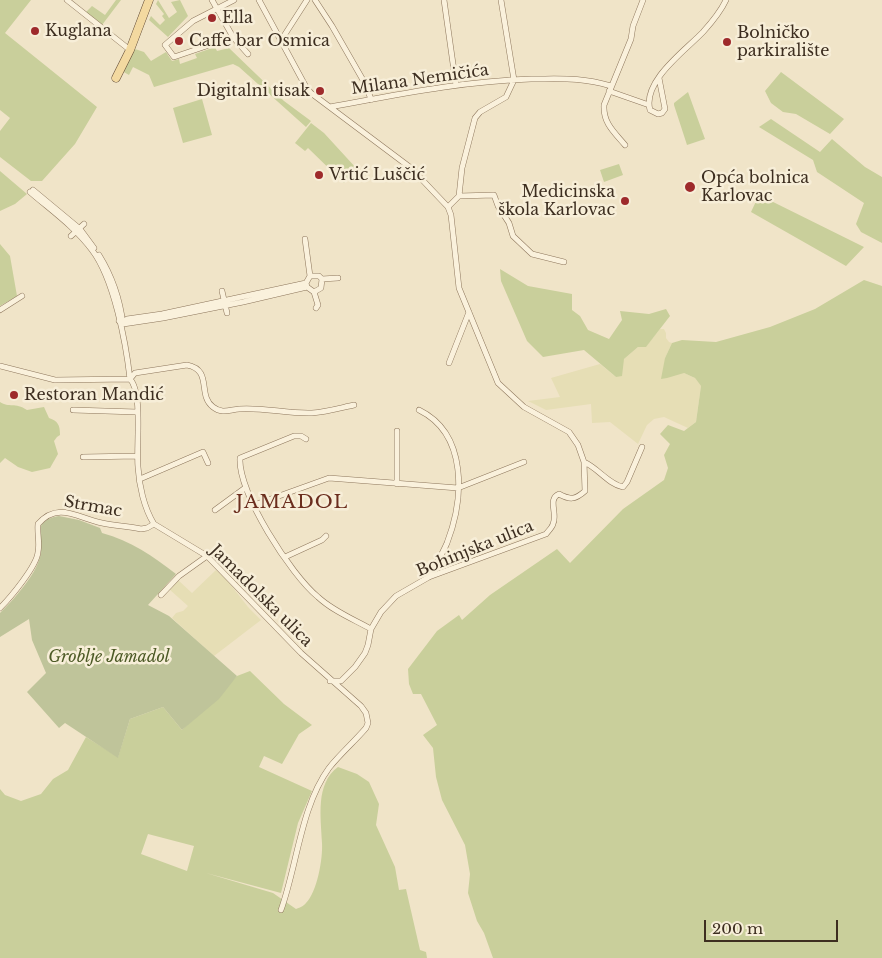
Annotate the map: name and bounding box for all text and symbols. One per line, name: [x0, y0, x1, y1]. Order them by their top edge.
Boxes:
place label: Ella: [222, 8, 253, 28]
marker: Ella: [206, 12, 218, 24]
place label: Kuglana: [45, 21, 112, 41]
place label: Bolničko parkiralište: [737, 23, 829, 61]
marker: Kuglana: [29, 25, 41, 37]
place label: Caffe bar Osmica: [189, 31, 330, 51]
marker: Caffe bar Osmica: [173, 35, 185, 47]
marker: Bolničko parkiralište: [721, 36, 733, 48]
street label: Milana Nemičića: [350, 61, 490, 99]
place label: Digitalni tisak: [197, 81, 310, 101]
marker: Digitalni tisak: [314, 85, 326, 97]
place label: Vrtić Luščić: [329, 165, 425, 185]
place label: Opća bolnica Karlovac: [701, 168, 809, 206]
marker: Vrtić Luščić: [313, 169, 325, 181]
marker: Opća bolnica Karlovac: [683, 180, 697, 194]
place label: Medicinska škola Karlovac: [498, 182, 615, 220]
marker: Medicinska škola Karlovac: [619, 195, 631, 207]
place label: Restoran Mandić: [24, 385, 164, 405]
marker: Restoran Mandić: [8, 389, 20, 401]
street label: Strmac: [63, 492, 123, 522]
district label: JAMADOL: [235, 492, 349, 514]
street label: Bohinjska ulica: [414, 517, 536, 581]
street label: Jamadolska ulica: [206, 541, 316, 651]
park label: Groblje Jamadol: [48, 647, 170, 667]
scale bar: [707, 910, 841, 942]
text: 200 m: [712, 919, 763, 938]

